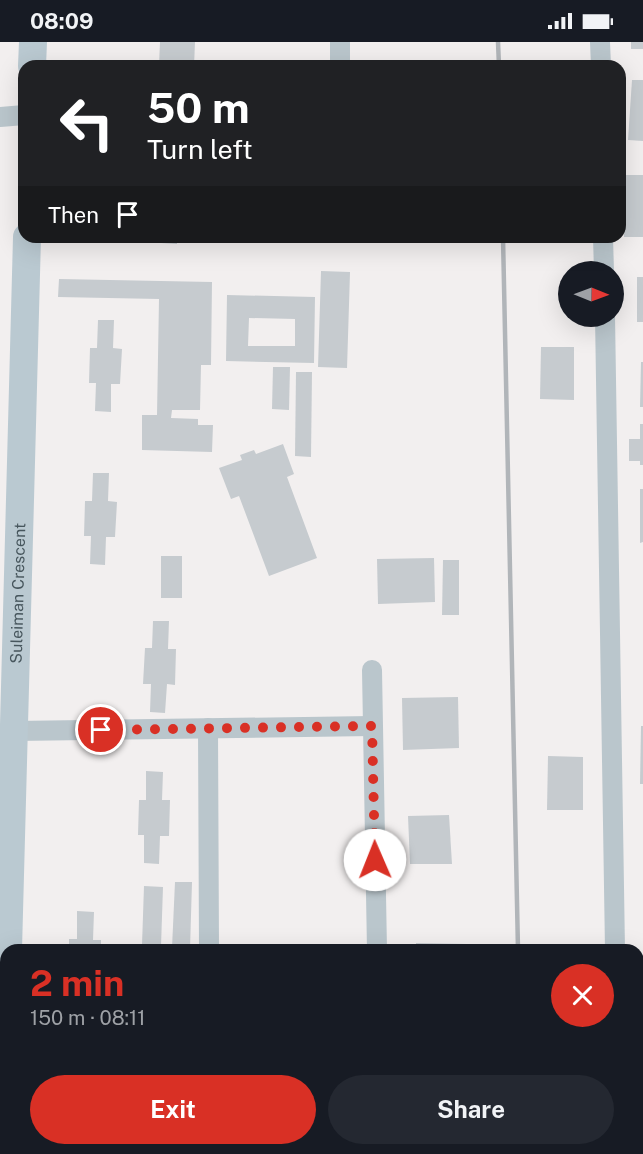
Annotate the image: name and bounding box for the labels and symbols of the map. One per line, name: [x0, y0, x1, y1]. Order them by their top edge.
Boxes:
north arrow: [558, 261, 624, 327]
street label: Suleiman Crescent: [6, 523, 29, 664]
pin: [75, 704, 126, 755]
position arrow: [343, 828, 407, 892]

